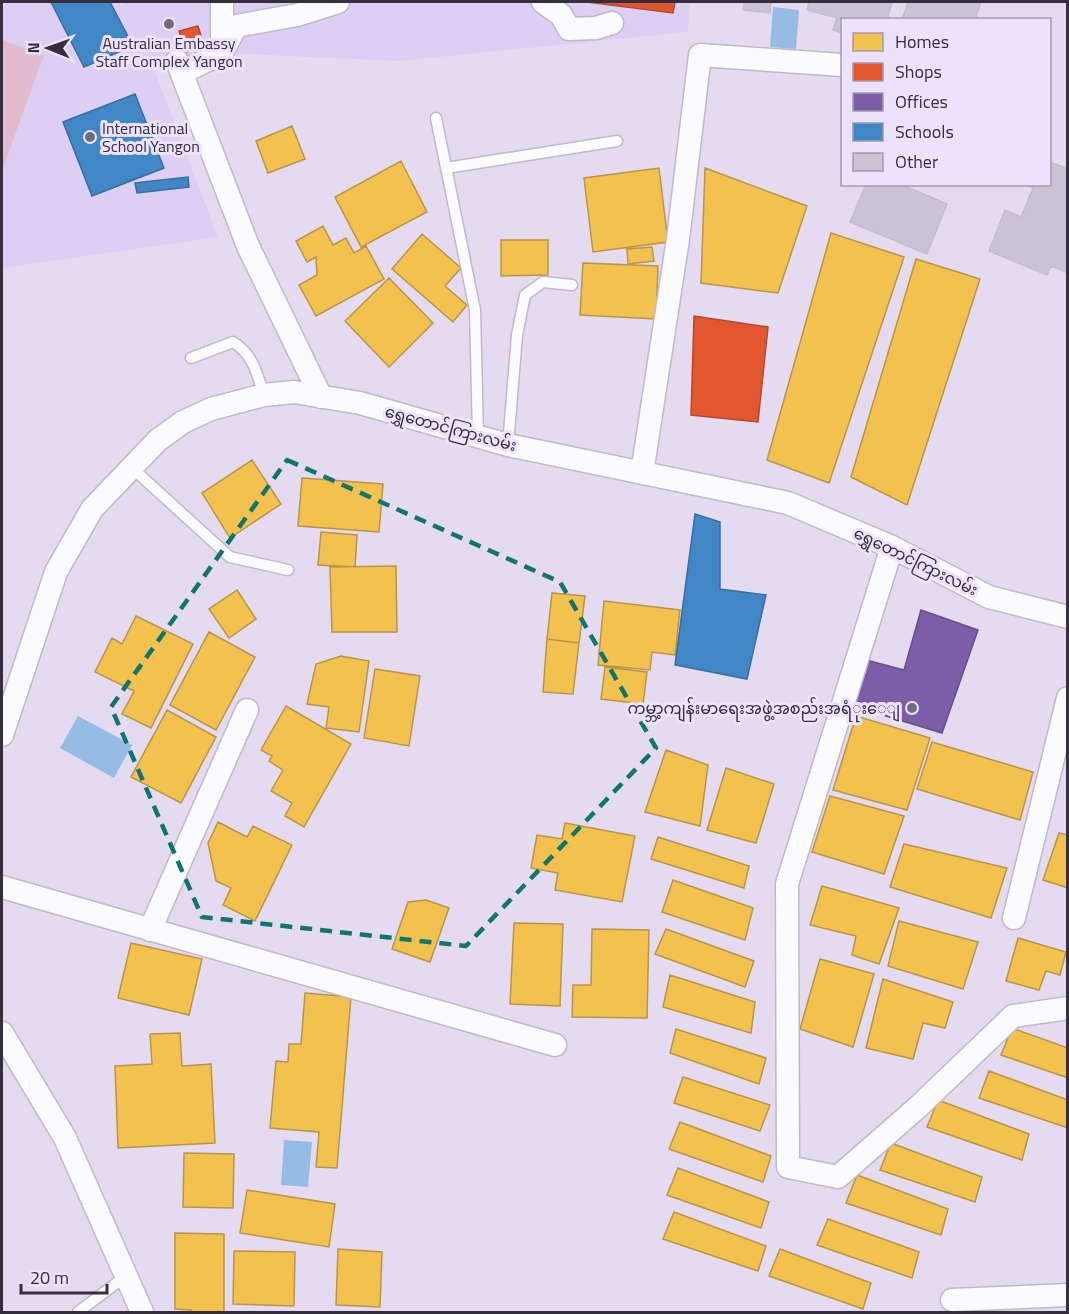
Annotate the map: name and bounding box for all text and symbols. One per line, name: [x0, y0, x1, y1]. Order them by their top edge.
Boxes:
marker: Australian Embassy Staff Complex Yangon: [162, 17, 176, 31]
north arrow: [18, 18, 78, 78]
legend: [841, 18, 1051, 186]
text: Homes: [895, 28, 949, 55]
place label: Australian Embassy Staff Complex Yangon: [96, 31, 242, 73]
text: N: [21, 42, 45, 53]
text: Shops: [895, 58, 942, 85]
text: Offices: [895, 88, 948, 115]
place label: International School Yangon: [102, 116, 200, 158]
text: Schools: [895, 118, 954, 145]
marker: International School Yangon: [83, 130, 97, 144]
text: Other: [895, 148, 938, 175]
street label: ရွှေတောင်ကြားလမ်း: [382, 399, 519, 459]
street label: ရွှေတောင်ကြားလမ်း: [849, 521, 982, 603]
place label: ကမ္ဘာ့ကျန်းမာရေးအဖွဲ့အစည်းအရံုးေျ: [627, 696, 900, 723]
marker: ကမ္ဘာ့ကျန်းမာရေးအဖွဲ့အစည်းအရံုးေျ: [905, 701, 919, 715]
scale bar: [21, 1257, 106, 1295]
text: 20 m: [30, 1264, 69, 1291]

